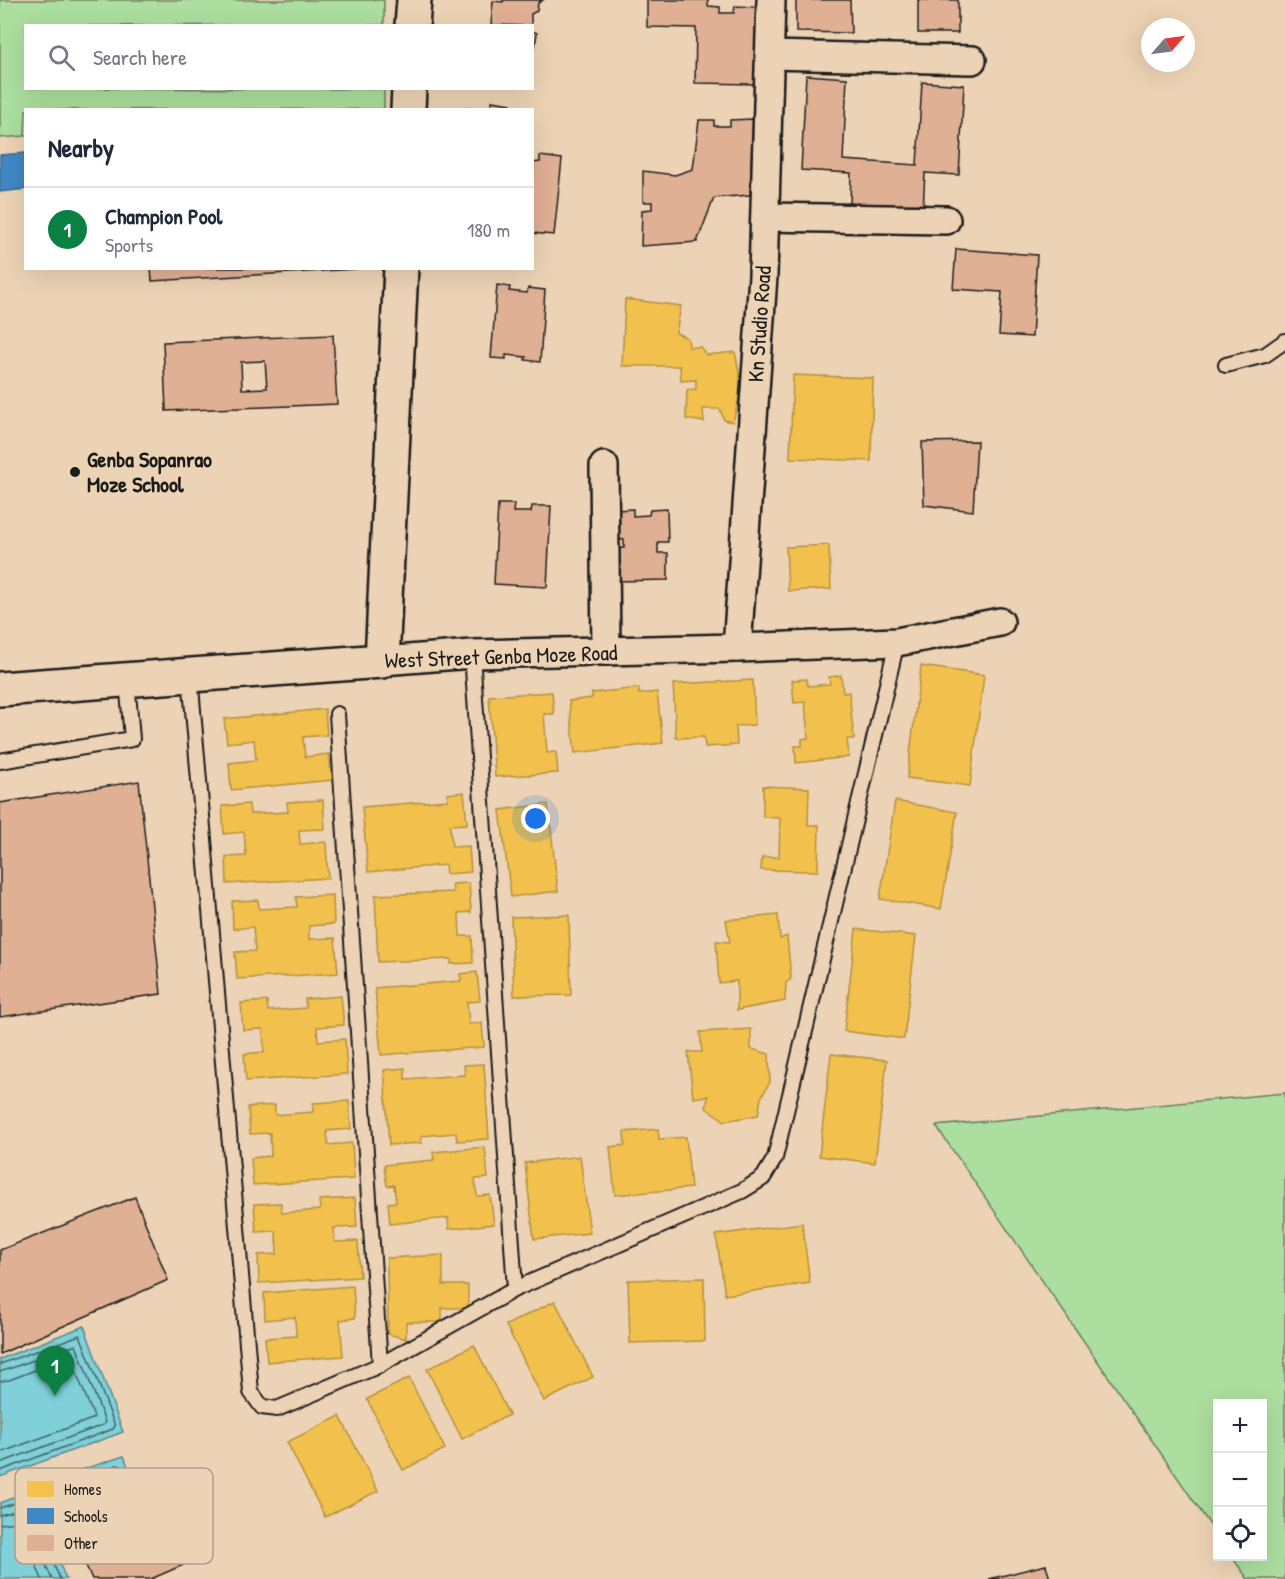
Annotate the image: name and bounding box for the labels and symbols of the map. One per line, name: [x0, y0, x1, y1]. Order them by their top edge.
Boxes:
north arrow: [1141, 18, 1195, 72]
street label: Kn Studio Road: [740, 264, 778, 383]
place label: Genba Sopanrao Moze School: [87, 444, 212, 499]
marker: Genba Sopanrao Moze School: [68, 465, 82, 479]
street label: West Street Genba Moze Road: [384, 637, 618, 675]
your location: [521, 804, 550, 833]
pin: 1: [36, 1346, 74, 1396]
legend: [15, 1468, 213, 1564]
text: Homes: [64, 1478, 101, 1500]
text: Schools: [64, 1505, 108, 1527]
text: Other: [64, 1532, 98, 1554]

